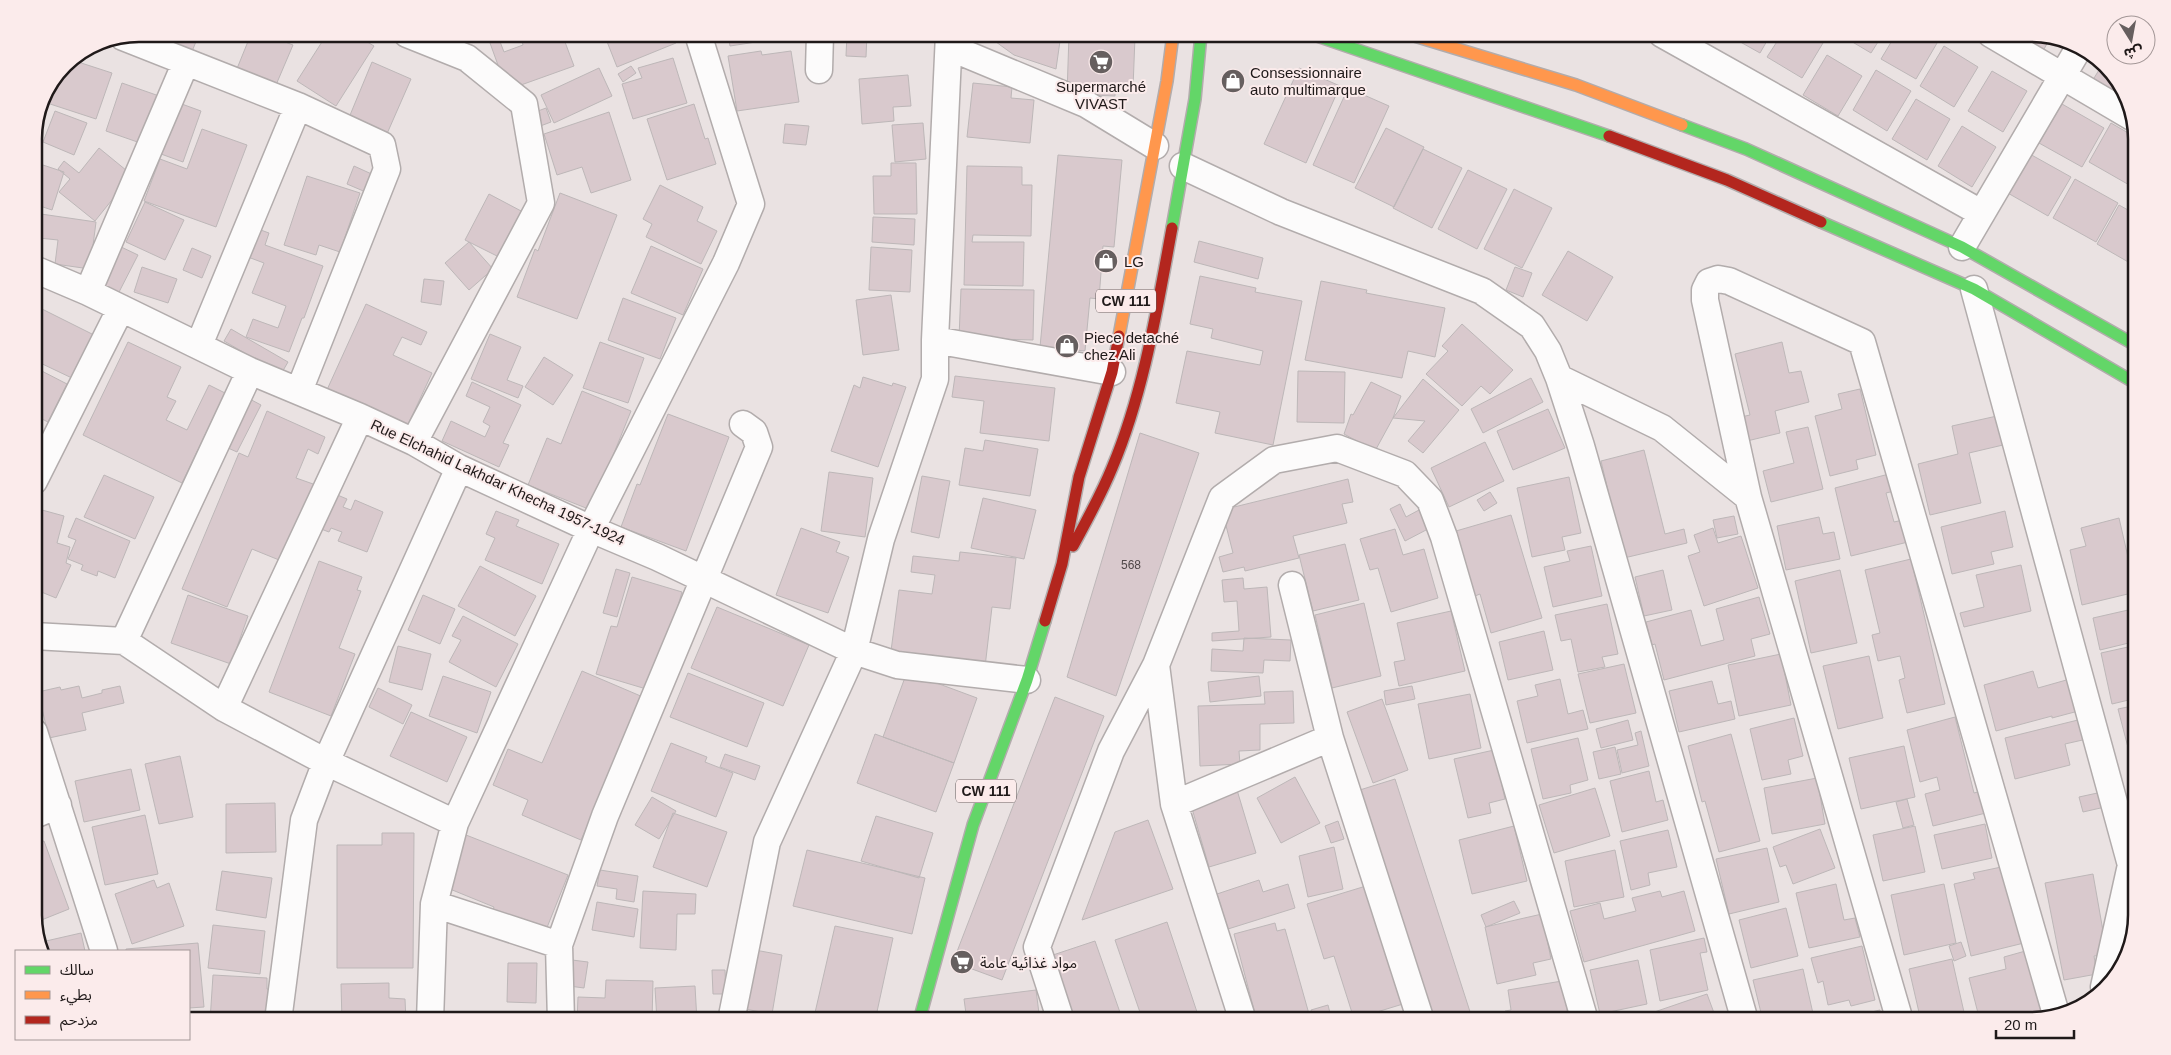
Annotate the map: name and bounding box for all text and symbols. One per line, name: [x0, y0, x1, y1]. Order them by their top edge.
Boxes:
north arrow: [2106, 15, 2156, 65]
text: ش: [2123, 43, 2144, 62]
supermarket icon: Supermarché VIVAST: [1088, 49, 1114, 75]
place label: Consessionnaire auto multimarque: [1250, 64, 1366, 98]
shop icon: Consessionnaire auto multimarque: [1220, 68, 1246, 94]
place label: Supermarché VIVAST: [1056, 78, 1146, 112]
shop icon: LG: [1093, 248, 1119, 274]
place label: LG: [1124, 253, 1144, 270]
road number: CW 111: [1096, 290, 1156, 312]
place label: Piece detaché chez Ali: [1084, 329, 1179, 363]
shop icon: Piece detaché chez Ali: [1054, 333, 1080, 359]
street label: Rue Elchahid Lakhdar Khecha 1957-1924: [368, 415, 628, 549]
house number: 568: [1121, 558, 1141, 572]
road number: CW 111: [956, 779, 1016, 802]
supermarket icon: مواد غذائية عامة: [949, 949, 975, 975]
legend: [15, 950, 190, 1040]
place label: مواد غذائية عامة: [980, 954, 1077, 972]
text: سالك: [60, 961, 94, 978]
text: بطيء: [60, 986, 92, 1006]
scale bar: [1996, 1008, 2074, 1040]
text: مزدحم: [60, 1011, 98, 1031]
text: 20 m: [2004, 1016, 2037, 1033]

